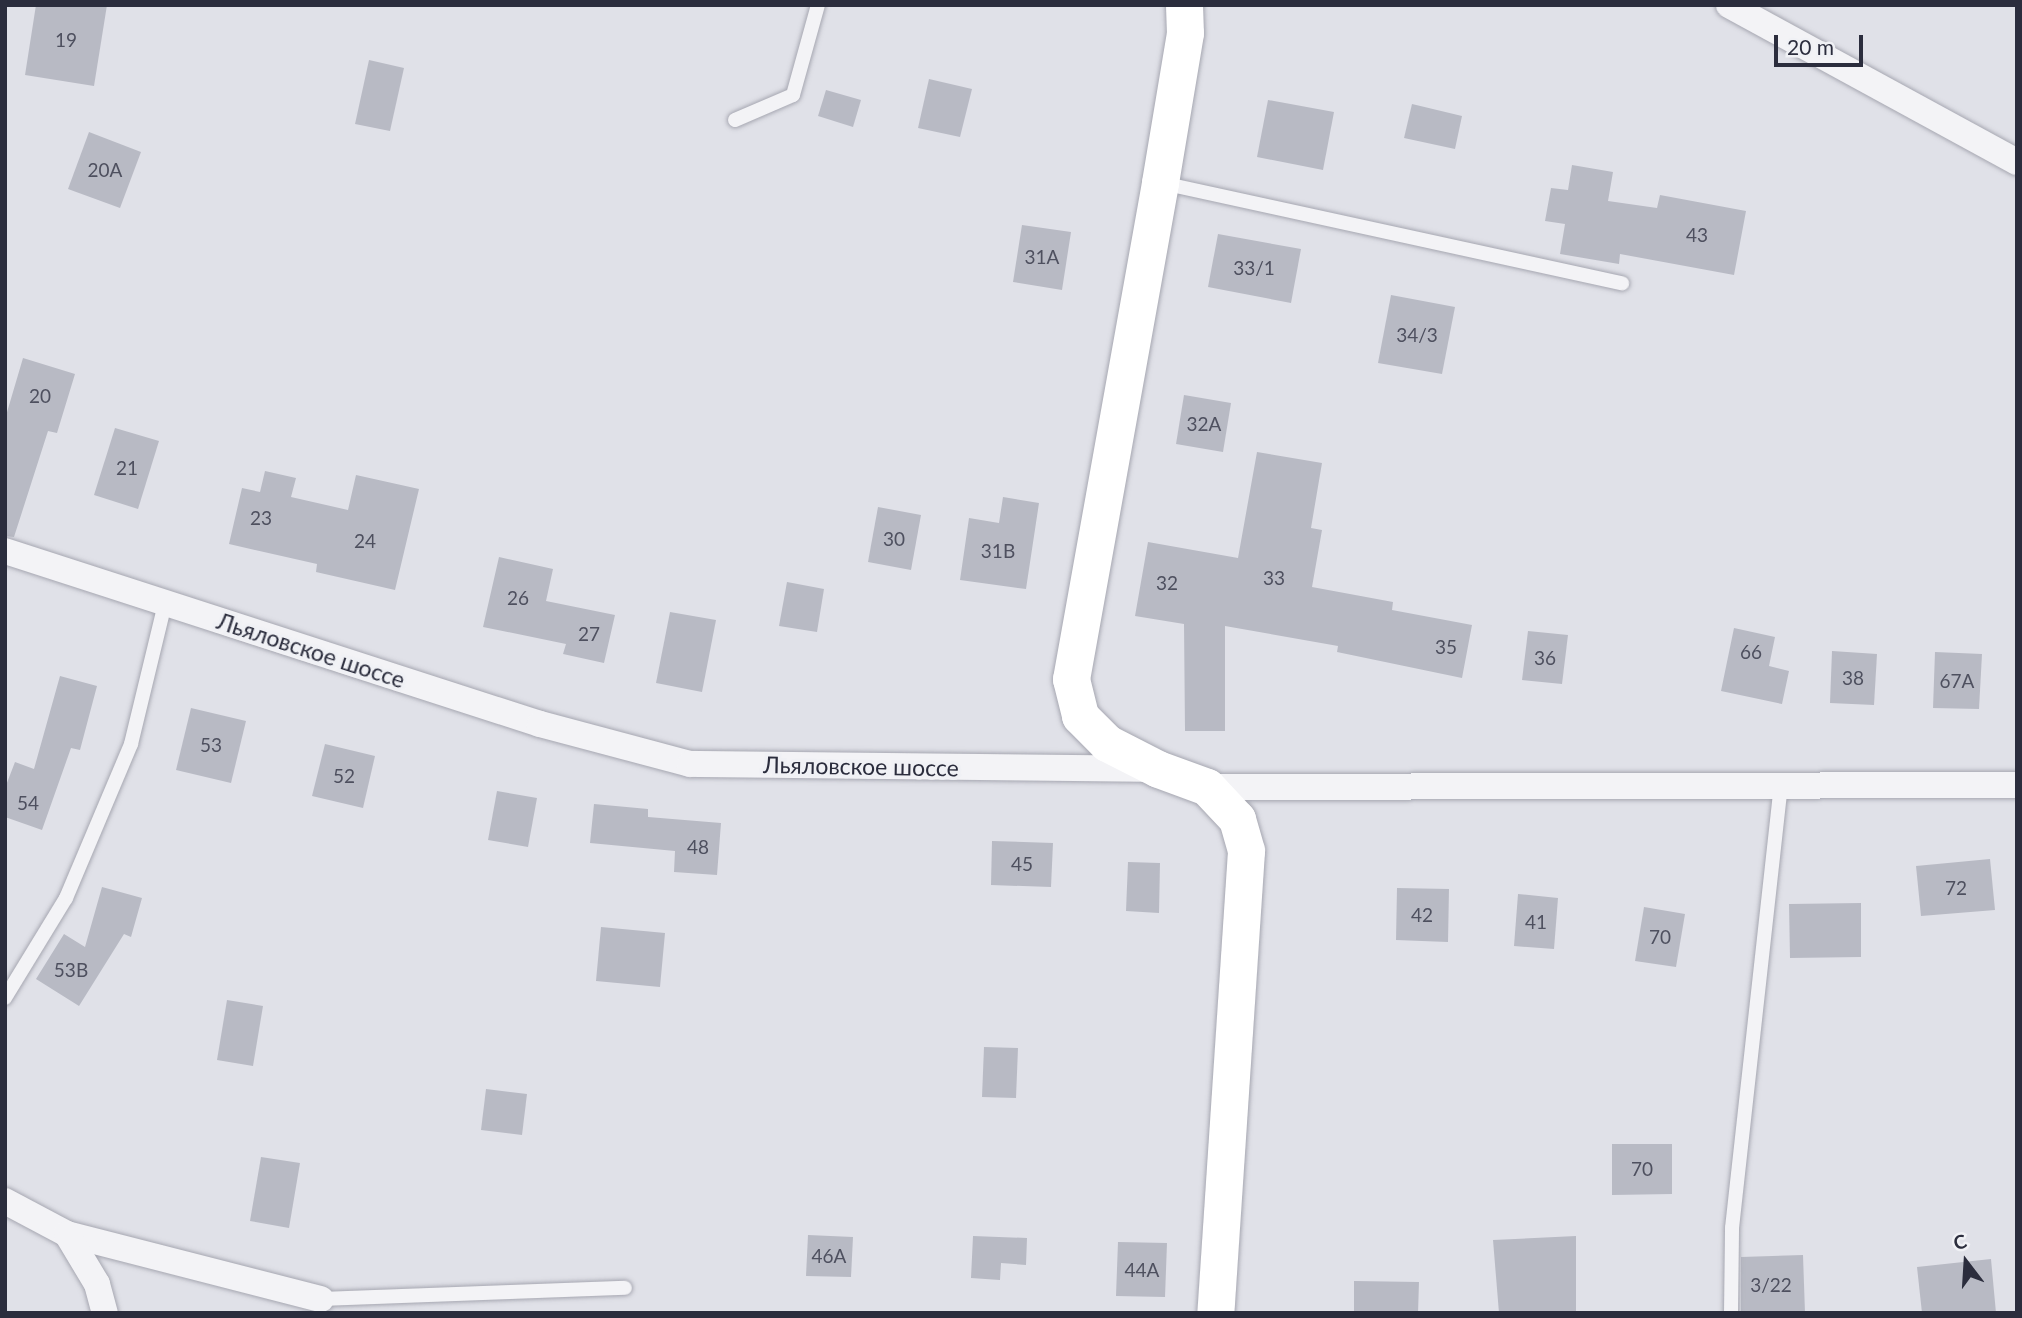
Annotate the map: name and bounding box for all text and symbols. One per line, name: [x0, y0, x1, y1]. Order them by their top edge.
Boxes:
scale bar: [1777, 21, 1866, 65]
house number: 19: [55, 29, 77, 51]
text: 20 m: [1787, 34, 1834, 59]
house number: 20А: [88, 159, 122, 181]
house number: 43: [1686, 224, 1708, 246]
house number: 31А: [1025, 246, 1059, 268]
house number: 33/1: [1233, 257, 1275, 279]
house number: 34/3: [1396, 324, 1438, 346]
house number: 20: [29, 385, 51, 407]
house number: 32А: [1187, 413, 1221, 435]
house number: 21: [116, 457, 138, 479]
house number: 23: [250, 507, 272, 529]
house number: 30: [883, 528, 905, 550]
house number: 24: [354, 530, 376, 552]
house number: 31В: [981, 540, 1015, 562]
house number: 33: [1263, 567, 1285, 589]
house number: 32: [1156, 572, 1178, 594]
house number: 26: [507, 587, 529, 609]
street label: Льяловское шоссе: [214, 607, 408, 693]
house number: 27: [578, 623, 600, 645]
house number: 35: [1435, 636, 1457, 658]
house number: 66: [1740, 641, 1762, 663]
house number: 36: [1534, 647, 1556, 669]
house number: 38: [1842, 667, 1864, 689]
house number: 67А: [1940, 670, 1974, 692]
house number: 53: [200, 734, 222, 756]
street label: Льяловское шоссе: [763, 750, 959, 782]
house number: 52: [333, 765, 355, 787]
house number: 54: [17, 792, 39, 814]
house number: 48: [687, 836, 709, 858]
house number: 45: [1011, 853, 1033, 875]
house number: 72: [1945, 877, 1967, 899]
house number: 42: [1411, 904, 1433, 926]
house number: 41: [1525, 911, 1547, 933]
house number: 70: [1649, 926, 1671, 948]
house number: 53В: [54, 959, 88, 981]
house number: 70: [1631, 1158, 1653, 1180]
north arrow: [1931, 1227, 2001, 1297]
text: С: [1950, 1229, 1969, 1254]
house number: 46А: [812, 1245, 846, 1267]
house number: 44А: [1125, 1259, 1159, 1281]
house number: 3/22: [1750, 1274, 1792, 1296]

